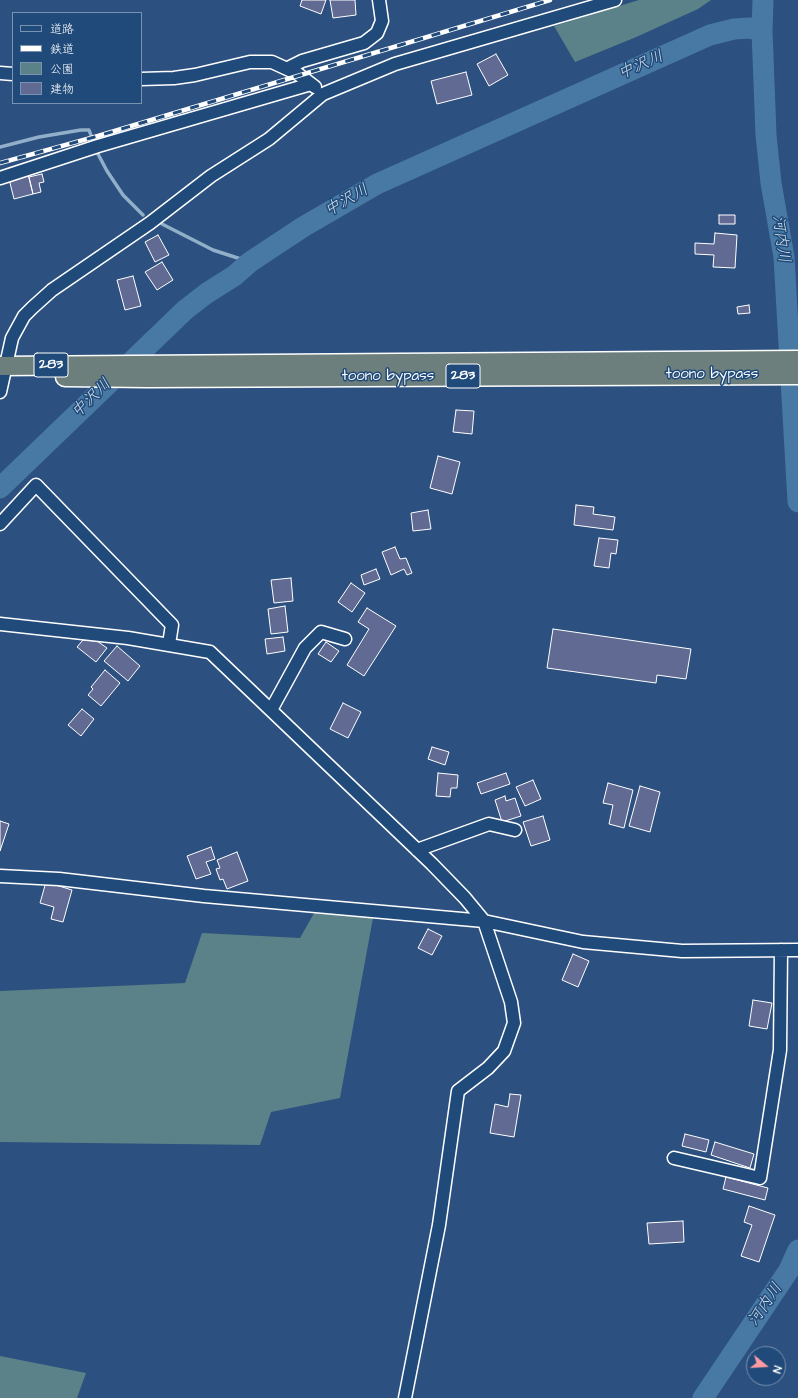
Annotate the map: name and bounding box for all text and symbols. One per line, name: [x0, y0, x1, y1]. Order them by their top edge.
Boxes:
legend: [12, 12, 142, 104]
text: 道路: [50, 21, 74, 38]
text: 鉄道: [50, 41, 74, 58]
water label: 中沢川: [615, 47, 667, 85]
text: 公園: [50, 61, 74, 78]
text: 建物: [50, 81, 74, 98]
water label: 中沢川: [321, 181, 373, 221]
water label: 河内川: [767, 214, 793, 264]
road number: 283: [34, 353, 68, 377]
road number: 283: [446, 364, 480, 388]
street label: toono bypass: [666, 366, 758, 384]
street label: toono bypass: [342, 368, 434, 386]
water label: 中沢川: [68, 375, 116, 423]
water label: 河内川: [745, 1280, 787, 1330]
north arrow: [746, 1346, 786, 1386]
text: N: [769, 1364, 785, 1375]

